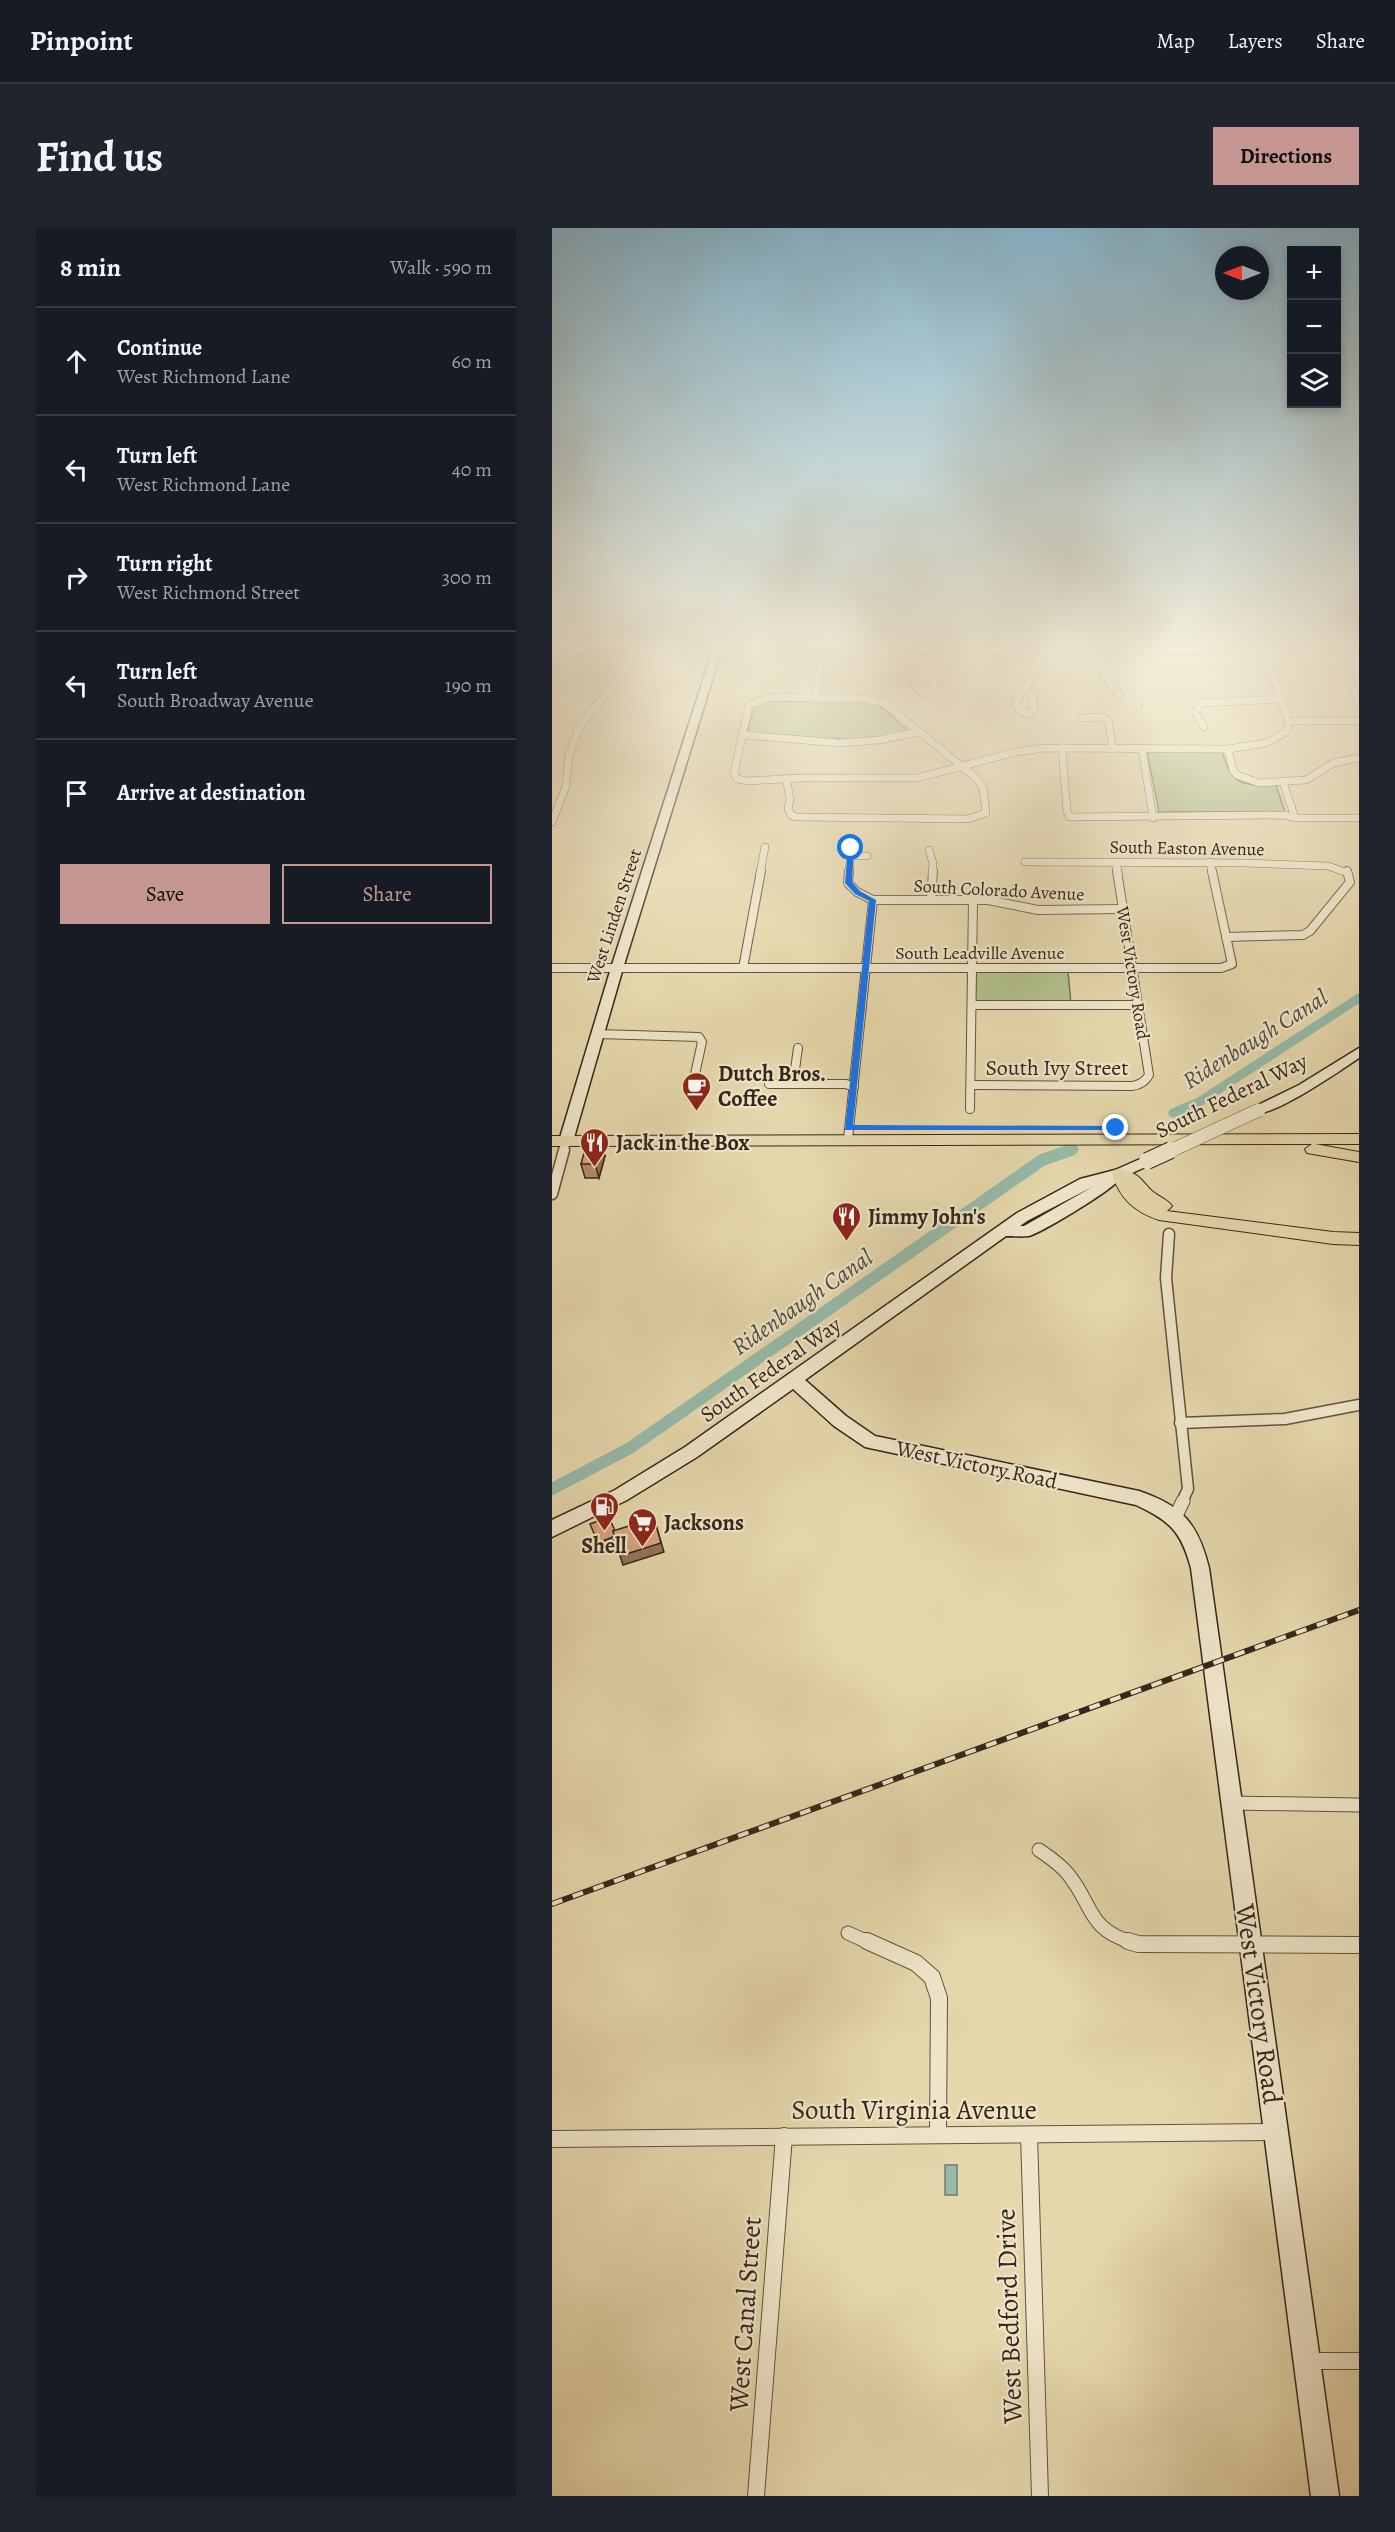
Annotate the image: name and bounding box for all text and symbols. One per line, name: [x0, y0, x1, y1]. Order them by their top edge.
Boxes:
text: Pinpoint: [30, 22, 133, 60]
text: Map: [1156, 27, 1195, 55]
text: Layers: [1228, 27, 1283, 55]
text: Share: [1316, 27, 1365, 55]
button: Directions: [1213, 127, 1359, 185]
text: Find us: [36, 128, 163, 185]
north arrow: [1215, 246, 1269, 300]
map controls: [1287, 246, 1341, 408]
button: +: [1287, 246, 1341, 300]
text: 8 min: [60, 250, 121, 285]
text: Walk · 590 m: [390, 254, 492, 281]
button: −: [1287, 300, 1341, 354]
text: Continue: [117, 333, 202, 363]
icon: ahead: [60, 345, 93, 378]
text: 60 m: [452, 348, 492, 375]
button: layers: [1287, 354, 1341, 408]
text: West Richmond Lane: [117, 363, 290, 390]
text: Turn left: [117, 441, 197, 471]
icon: left: [60, 453, 93, 486]
text: 40 m: [452, 456, 492, 483]
text: West Richmond Lane: [117, 471, 290, 498]
text: Turn right: [117, 549, 213, 579]
icon: right: [60, 561, 93, 594]
text: 300 m: [442, 564, 492, 591]
text: West Richmond Street: [117, 579, 300, 606]
text: Turn left: [117, 657, 197, 687]
icon: left: [60, 669, 93, 702]
text: 190 m: [445, 672, 492, 699]
text: South Broadway Avenue: [117, 687, 314, 714]
icon: arrive: [60, 777, 93, 810]
text: Arrive at destination: [117, 778, 306, 808]
route start: [837, 834, 863, 860]
street label: South Easton Avenue: [1109, 835, 1265, 861]
street label: West Linden Street: [581, 846, 647, 987]
button: Save: [60, 864, 270, 924]
button: Share: [282, 864, 492, 924]
street label: South Colorado Avenue: [913, 874, 1085, 906]
street label: West Victory Road: [1110, 904, 1155, 1042]
street label: South Leadville Avenue: [895, 941, 1065, 965]
water label: Ridenbaugh Canal: [1176, 981, 1334, 1097]
street label: South Federal Way: [1150, 1046, 1313, 1146]
street label: South Ivy Street: [986, 1053, 1128, 1083]
place label: Dutch Bros. Coffee: [718, 1059, 826, 1114]
cafe icon: Dutch Bros. Coffee: [681, 1070, 713, 1112]
route end: [1102, 1114, 1128, 1140]
restaurant icon: Jack in the Box: [579, 1126, 611, 1168]
place label: Jack in the Box: [616, 1128, 750, 1158]
restaurant icon: Jimmy John's: [831, 1200, 863, 1242]
place label: Jimmy John's: [868, 1202, 986, 1232]
water label: Ridenbaugh Canal: [725, 1241, 879, 1363]
street label: South Federal Way: [694, 1310, 847, 1430]
street label: West Victory Road: [892, 1433, 1060, 1497]
fuel station icon: Shell: [588, 1490, 620, 1532]
supermarket icon: Jacksons: [627, 1506, 659, 1548]
place label: Jacksons: [664, 1508, 744, 1538]
place label: Shell: [581, 1531, 627, 1561]
street label: West Victory Road: [1227, 1901, 1291, 2107]
street label: South Virginia Avenue: [791, 2092, 1037, 2128]
street label: West Bedford Drive: [987, 2208, 1031, 2425]
street label: West Canal Street: [720, 2215, 770, 2414]

